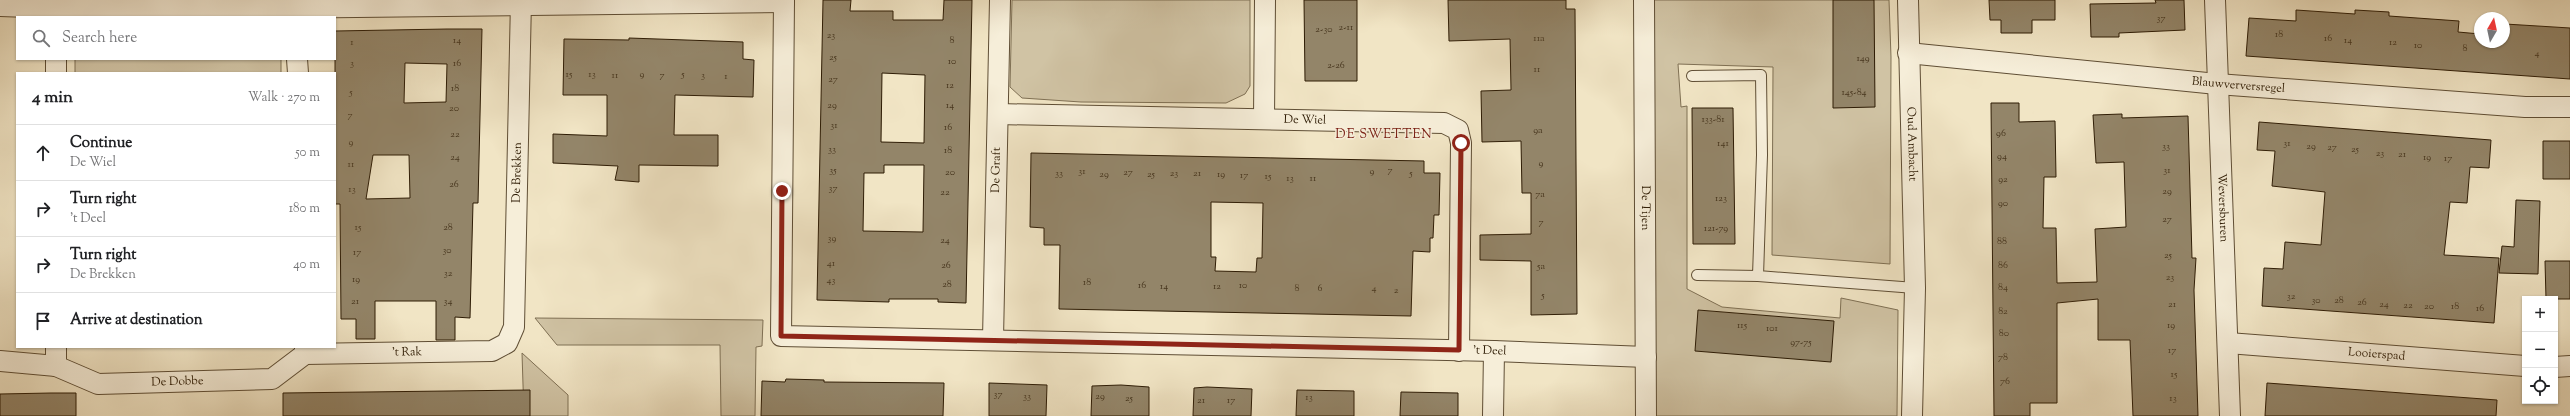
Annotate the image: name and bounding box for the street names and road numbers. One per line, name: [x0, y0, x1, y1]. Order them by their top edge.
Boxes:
street label: Blauwverversregel: [2191, 73, 2286, 98]
street label: Oud Ambacht: [1902, 107, 1921, 181]
street label: De Wiel: [1283, 111, 1327, 130]
street label: De Brekken: [508, 142, 527, 203]
street label: De Graft: [987, 147, 1006, 193]
street label: Weversburen: [2212, 173, 2233, 243]
street label: De Tijen: [1636, 185, 1654, 231]
street label: 't Deel: [1473, 342, 1508, 361]
street label: 't Rak: [392, 343, 423, 362]
street label: Looierspad: [2347, 343, 2406, 366]
street label: De Dobbe: [151, 372, 204, 391]

